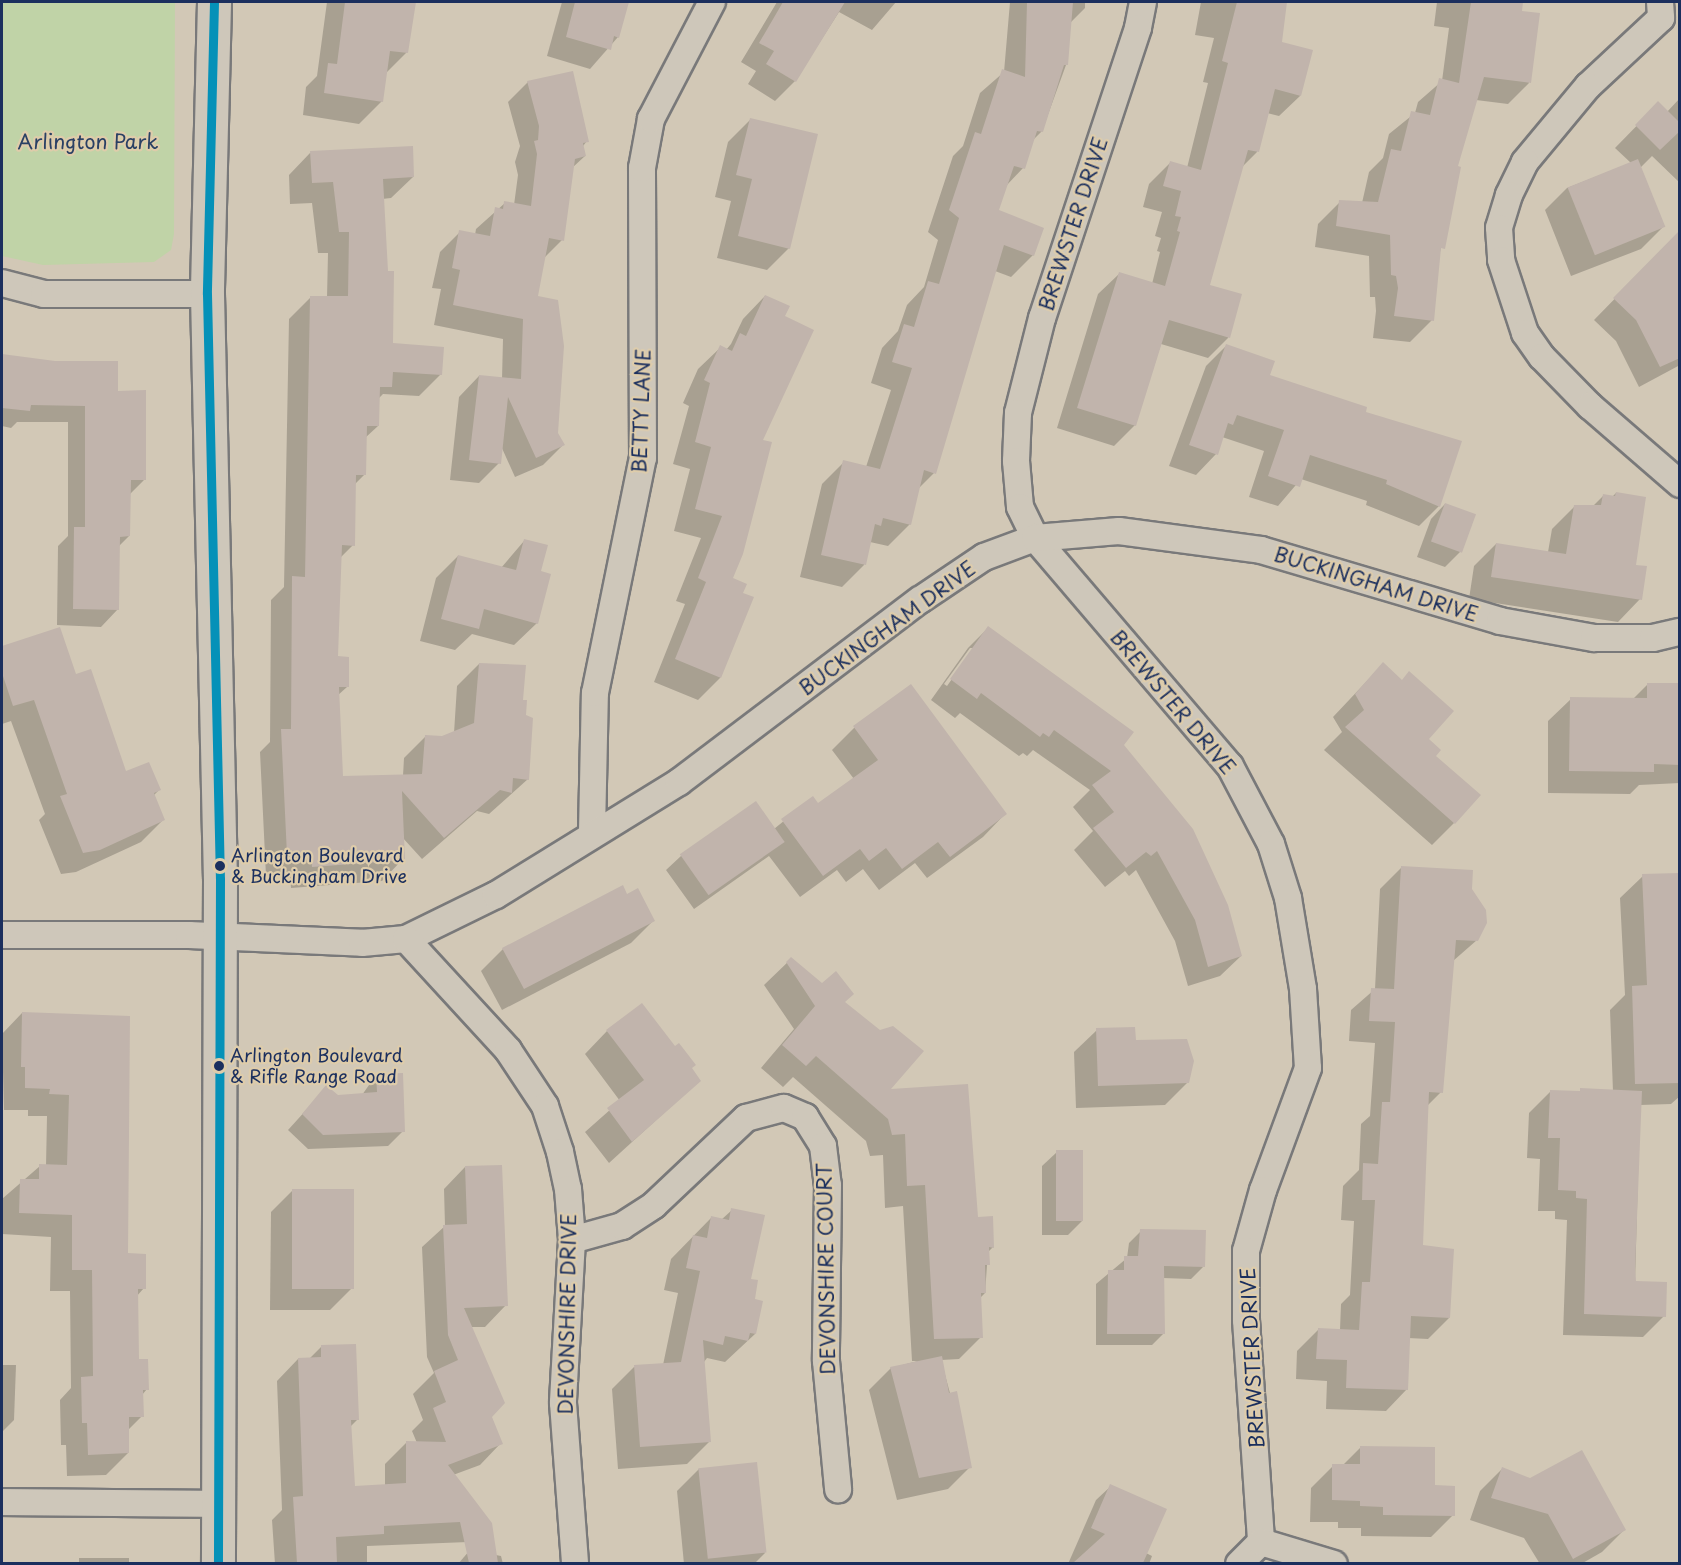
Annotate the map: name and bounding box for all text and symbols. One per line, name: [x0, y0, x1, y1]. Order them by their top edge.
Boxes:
park label: Arlington Park: [17, 129, 159, 153]
street label: BREWSTER DRIVE: [1033, 133, 1113, 315]
street label: BETTY LANE: [627, 347, 655, 475]
street label: BUCKINGHAM DRIVE: [1271, 541, 1481, 627]
street label: BUCKINGHAM DRIVE: [794, 556, 980, 700]
street label: BREWSTER DRIVE: [1105, 624, 1241, 780]
place label: Arlington Boulevard & Buckingham Drive: [231, 845, 408, 888]
marker: Arlington Boulevard & Buckingham Drive: [214, 860, 226, 872]
place label: Arlington Boulevard & Rifle Range Road: [230, 1045, 403, 1088]
marker: Arlington Boulevard & Rifle Range Road: [213, 1060, 225, 1072]
street label: DEVONSHIRE COURT: [812, 1163, 840, 1375]
street label: DEVONSHIRE DRIVE: [553, 1213, 581, 1415]
street label: BREWSTER DRIVE: [1235, 1266, 1269, 1450]

